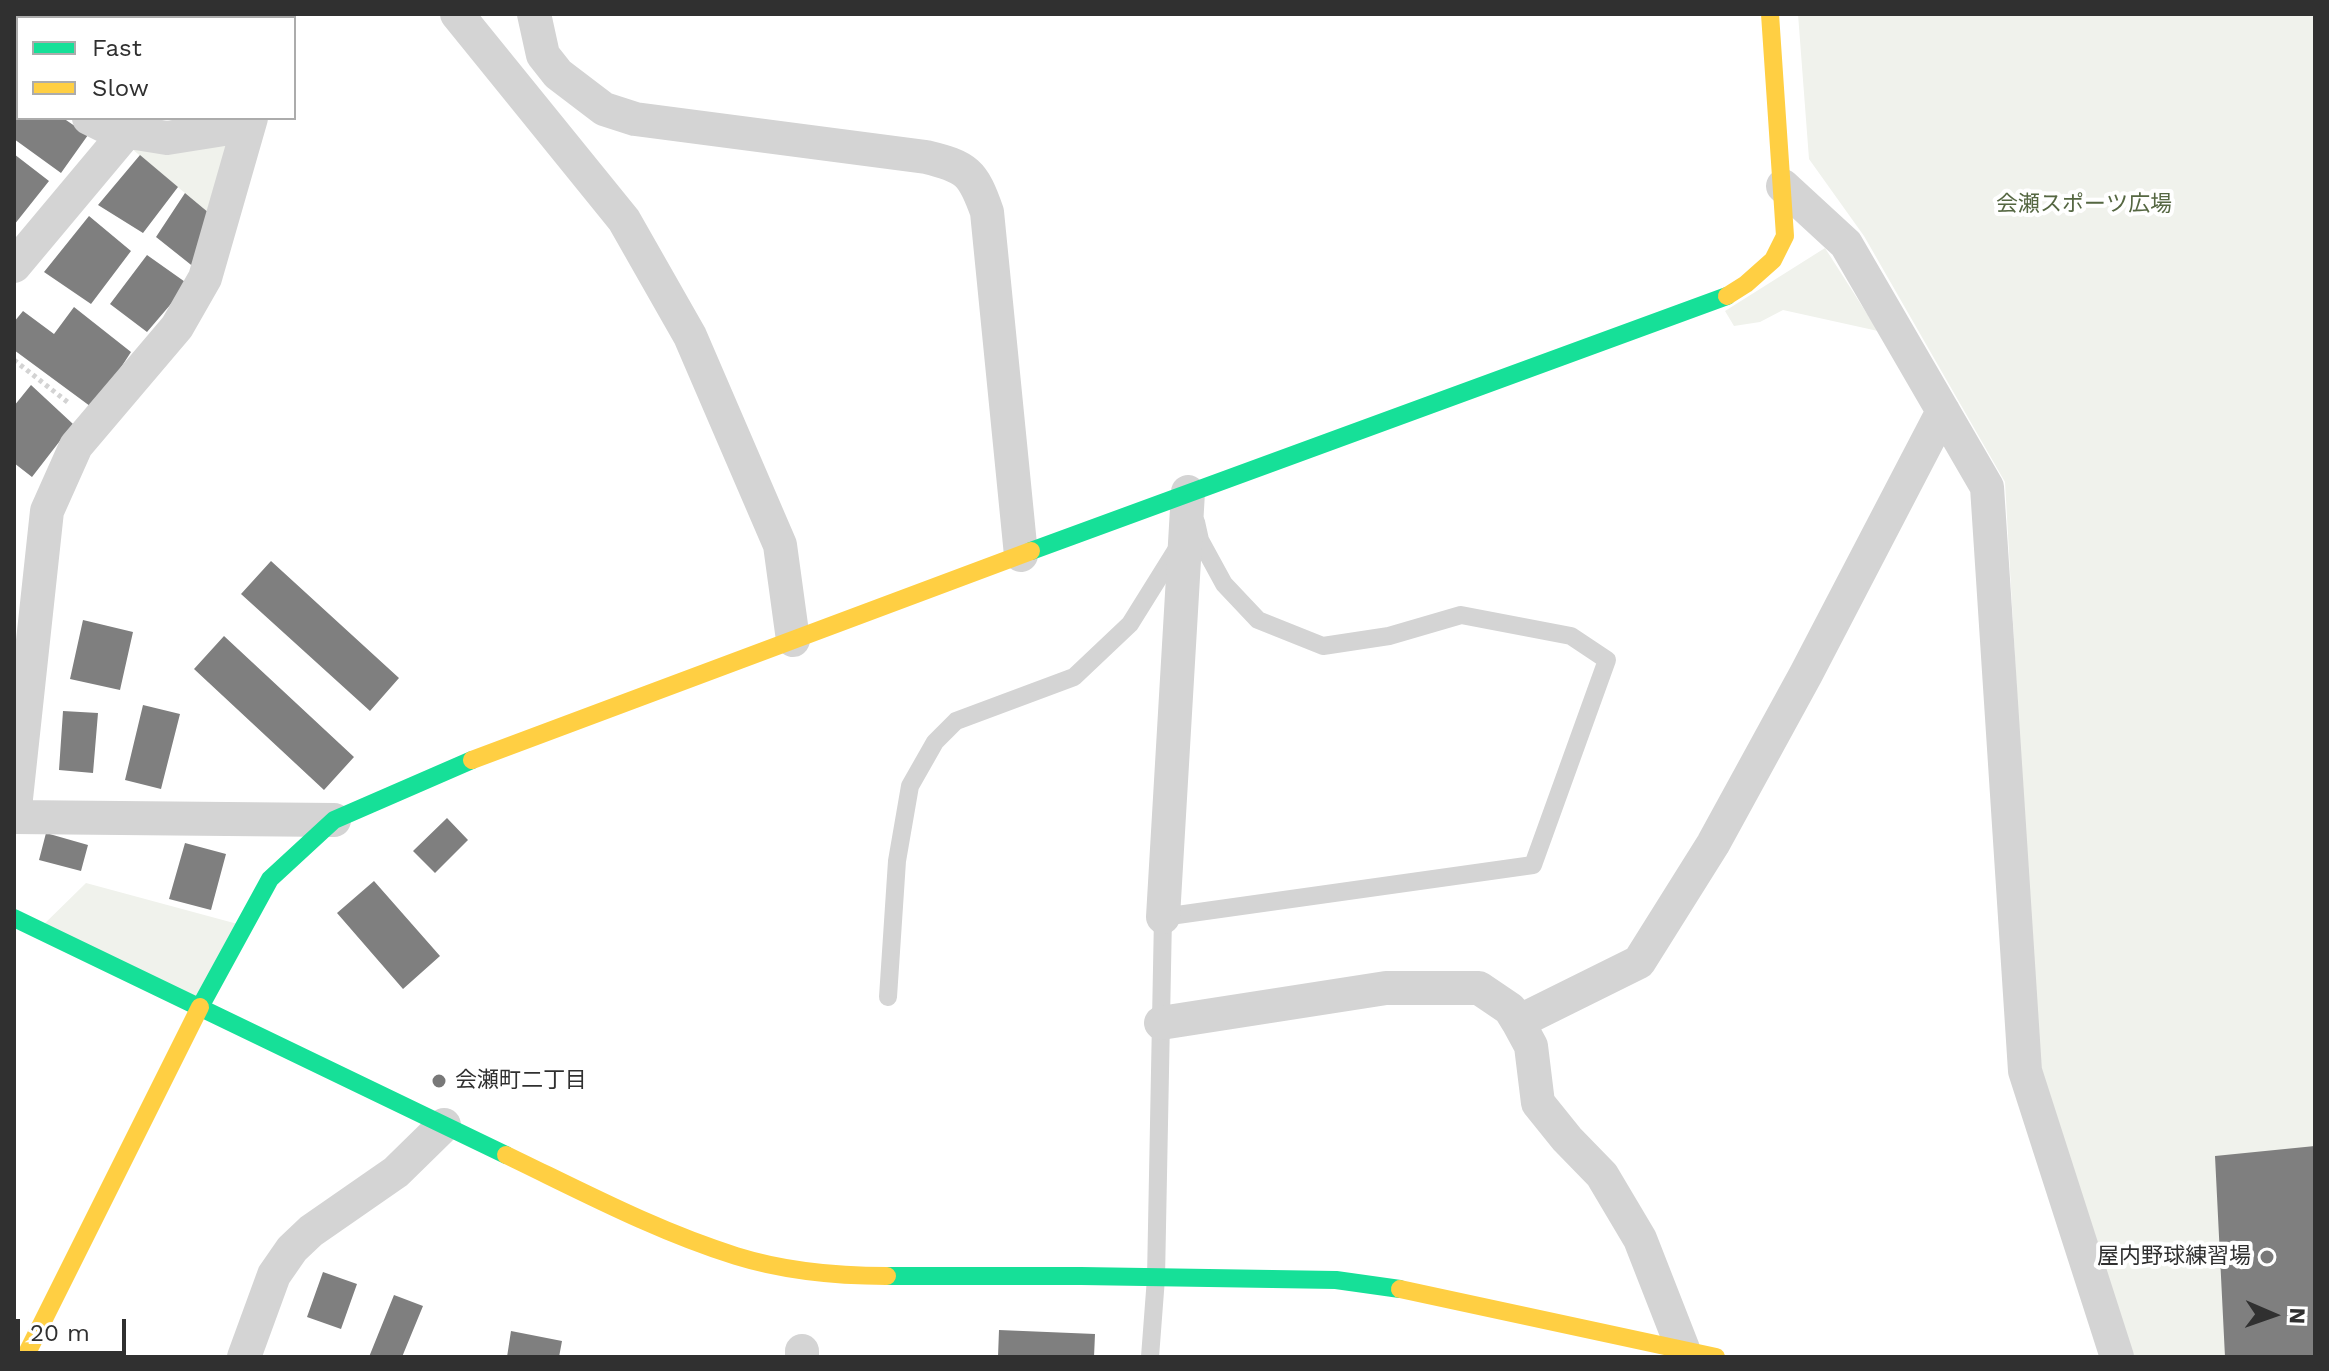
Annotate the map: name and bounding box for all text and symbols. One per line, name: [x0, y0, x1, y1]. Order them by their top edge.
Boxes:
legend: [16, 16, 296, 120]
text: Fast: [92, 34, 142, 62]
text: Slow: [92, 74, 149, 102]
park label: 会瀬スポーツ広場: [1996, 192, 2172, 218]
place label: 会瀬町二丁目: [455, 1068, 587, 1094]
marker: 会瀬町二丁目: [430, 1072, 448, 1090]
place label: 屋内野球練習場: [2097, 1244, 2251, 1270]
marker: 屋内野球練習場: [2258, 1248, 2276, 1266]
north arrow: [2233, 1275, 2313, 1355]
scale bar: [20, 1303, 130, 1353]
text: N: [2285, 1307, 2310, 1324]
text: 20 m: [30, 1319, 90, 1347]

